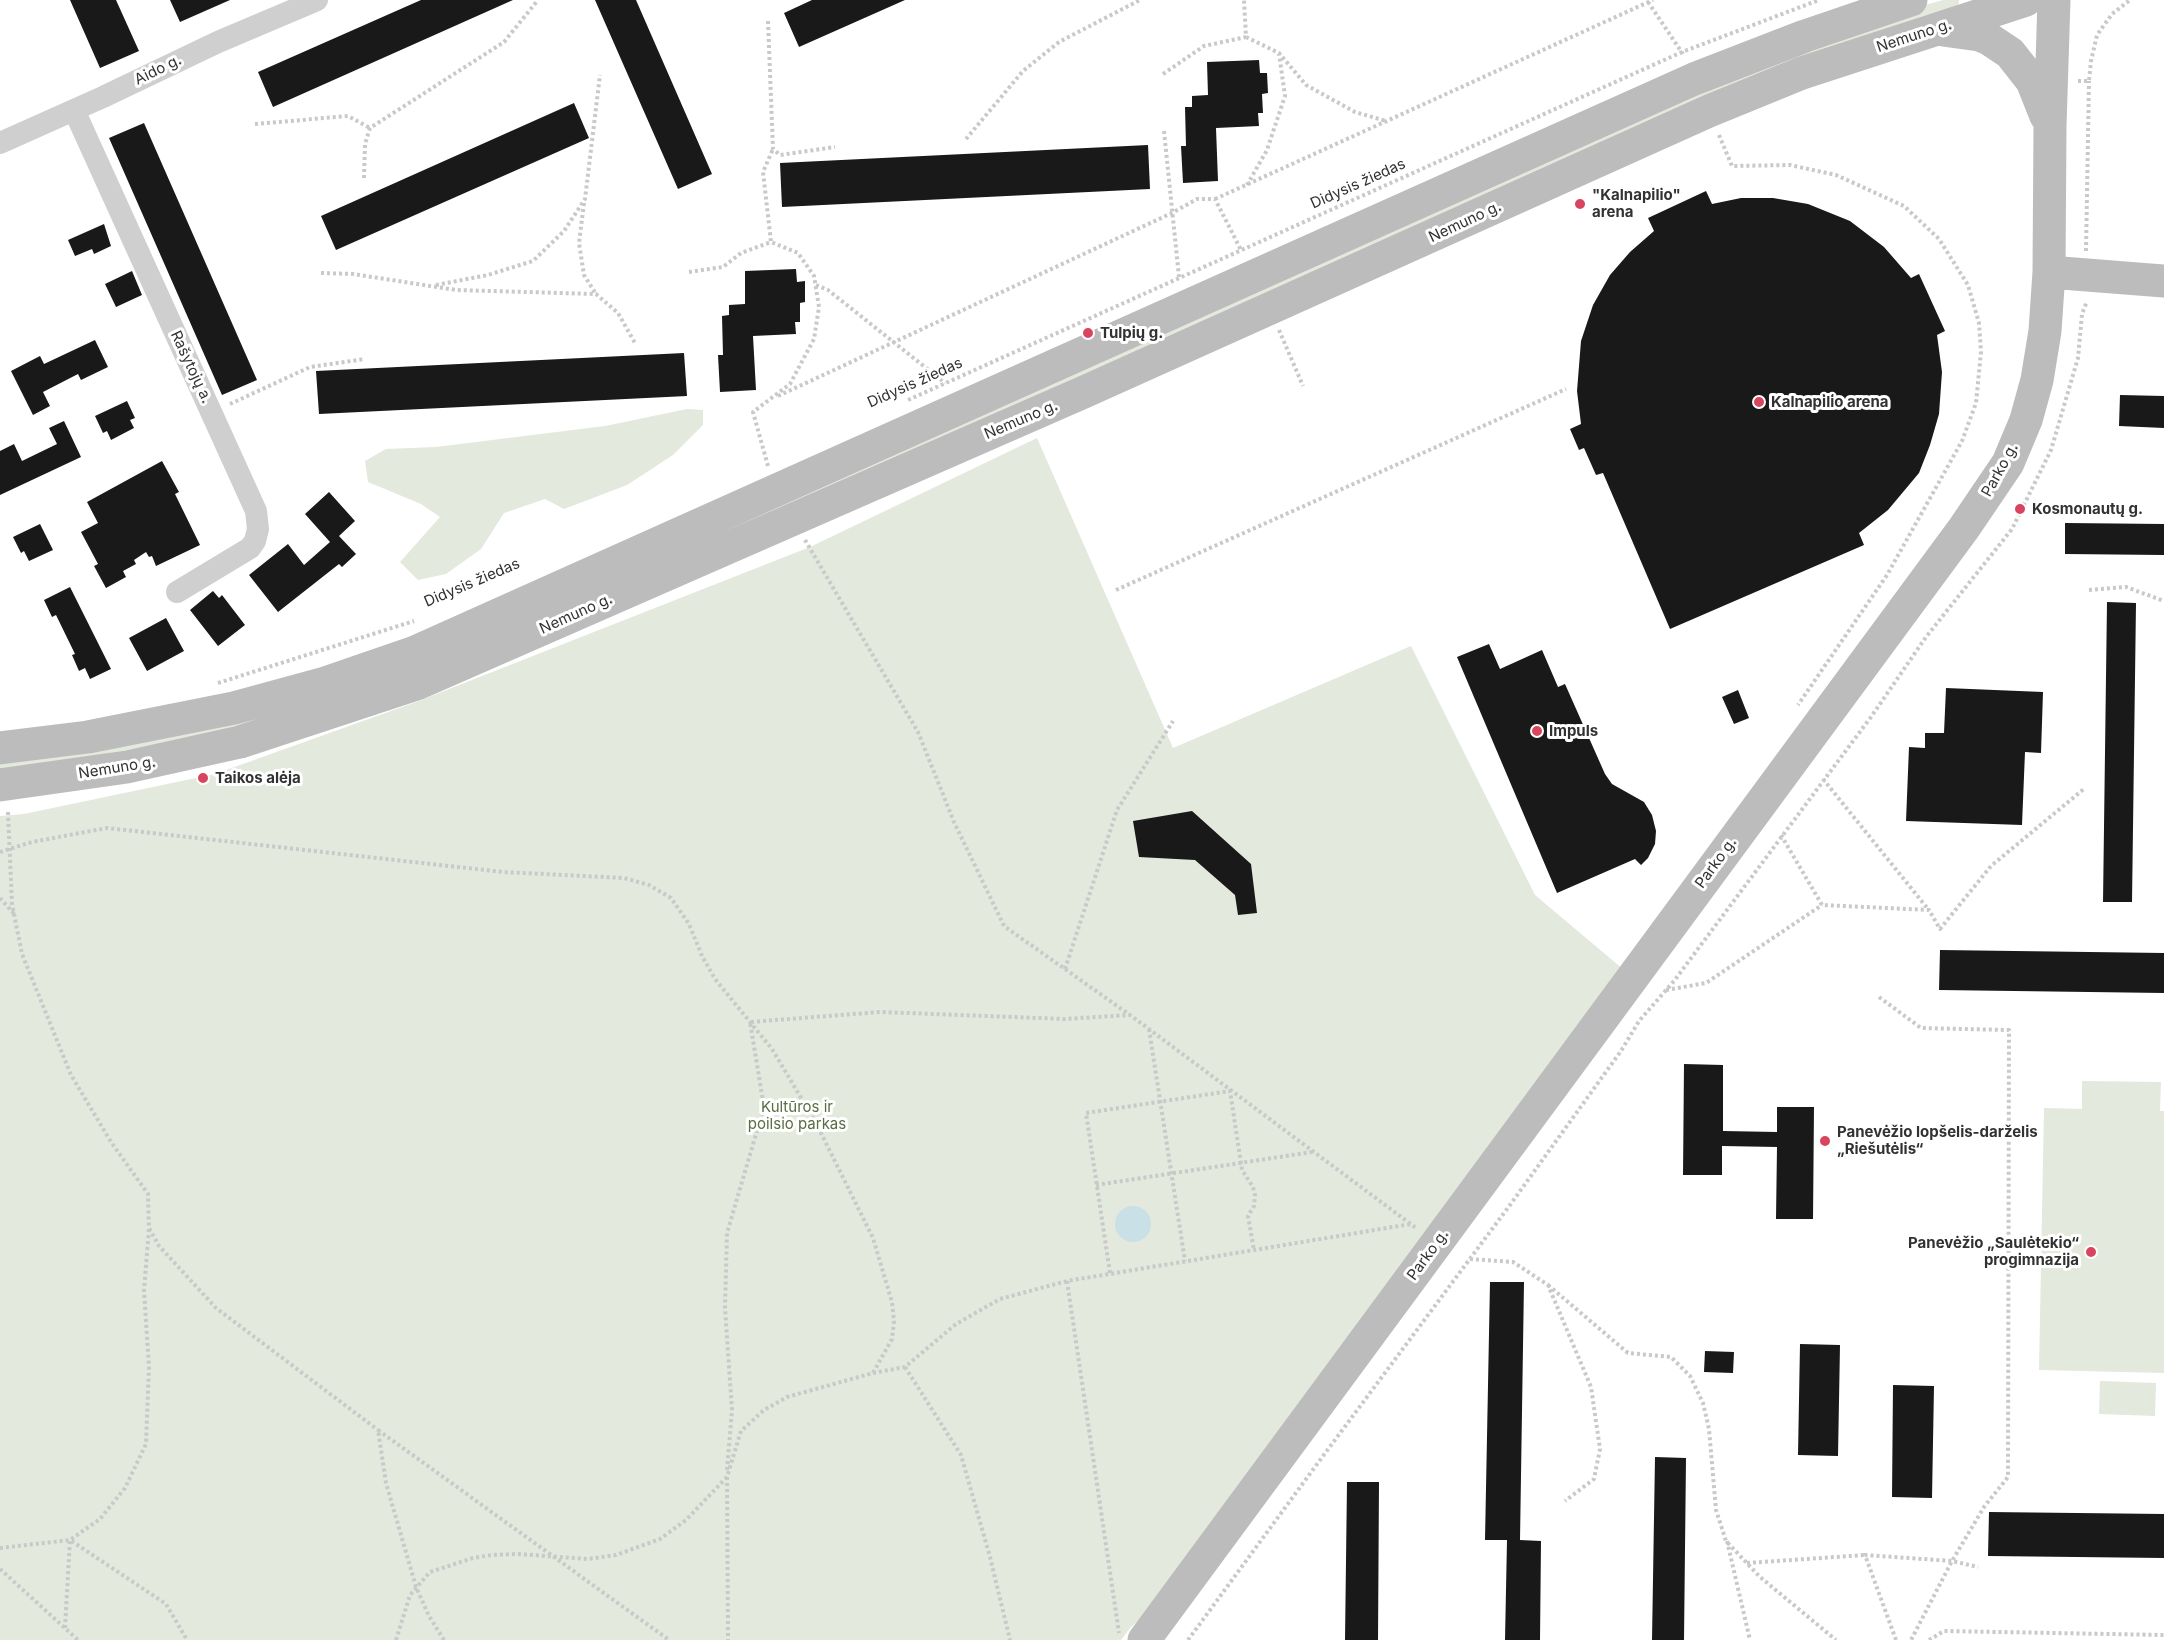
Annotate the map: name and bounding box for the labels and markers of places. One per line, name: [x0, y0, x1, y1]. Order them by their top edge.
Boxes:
place label: "Kalnapilio" arena: [1592, 186, 1681, 221]
marker: "Kalnapilio" arena: [1573, 197, 1587, 211]
place label: Tulpių g.: [1100, 324, 1163, 342]
marker: Tulpių g.: [1081, 326, 1095, 340]
place label: Kalnapilio arena: [1771, 393, 1888, 411]
marker: Kalnapilio arena: [1752, 395, 1766, 409]
place label: Kosmonautų g.: [2032, 500, 2143, 518]
marker: Kosmonautų g.: [2013, 502, 2027, 516]
place label: Impuls: [1549, 722, 1598, 740]
marker: Impuls: [1530, 724, 1544, 738]
place label: Taikos alėja: [215, 769, 301, 787]
marker: Taikos alėja: [196, 771, 210, 785]
place label: Panevėžio lopšelis-darželis „Riešutėlis“: [1837, 1123, 2038, 1158]
marker: Panevėžio lopšelis-darželis „Riešutėlis“: [1818, 1134, 1832, 1148]
place label: Panevėžio „Saulėtekio“ progimnazija: [1908, 1234, 2079, 1269]
marker: Panevėžio „Saulėtekio“ progimnazija: [2084, 1245, 2098, 1259]

